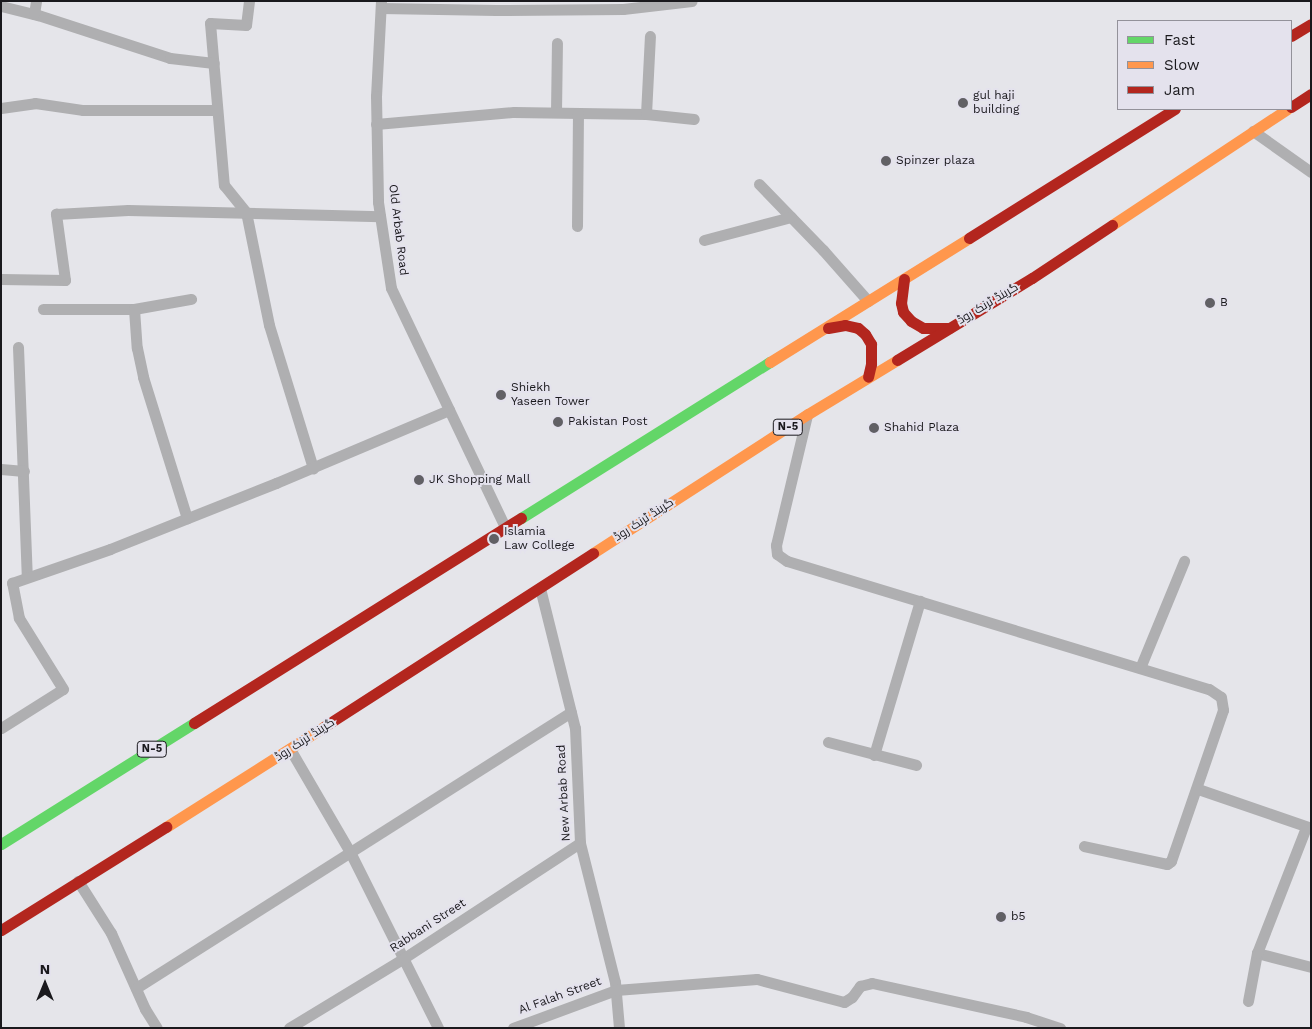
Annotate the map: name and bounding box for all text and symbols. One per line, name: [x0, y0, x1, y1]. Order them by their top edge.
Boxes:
legend: [1117, 20, 1292, 110]
text: Fast: [1164, 31, 1195, 49]
text: Slow: [1164, 56, 1200, 74]
text: Jam: [1164, 81, 1195, 99]
place label: gul haji building: [973, 89, 1019, 117]
marker: gul haji building: [957, 97, 969, 109]
place label: Spinzer plaza: [896, 154, 975, 168]
marker: Spinzer plaza: [880, 155, 892, 167]
street label: Old Arbab Road: [385, 183, 411, 277]
street label: گرینڈ ٹرنک روڈ: [955, 280, 1021, 328]
place label: B: [1220, 296, 1228, 310]
marker: B: [1204, 297, 1216, 309]
place label: Shiekh Yaseen Tower: [511, 381, 590, 409]
marker: Shiekh Yaseen Tower: [495, 389, 507, 401]
place label: Pakistan Post: [568, 415, 648, 429]
marker: Pakistan Post: [552, 416, 564, 428]
road number: N-5: [772, 418, 804, 436]
place label: Shahid Plaza: [884, 421, 959, 435]
marker: Shahid Plaza: [868, 422, 880, 434]
place label: JK Shopping Mall: [429, 473, 531, 487]
marker: JK Shopping Mall: [413, 474, 425, 486]
street label: گرینڈ ٹرنک روڈ: [611, 495, 677, 545]
place label: Islamia Law College: [504, 525, 575, 553]
marker: Islamia Law College: [488, 533, 500, 545]
street label: گرینڈ ٹرنک روڈ: [272, 715, 338, 765]
road number: N-5: [136, 741, 168, 758]
street label: New Arbab Road: [554, 744, 574, 842]
street label: Rabbani Street: [387, 896, 469, 956]
place label: b5: [1011, 910, 1026, 924]
marker: b5: [995, 911, 1007, 923]
north arrow: [20, 959, 70, 1009]
text: N: [40, 961, 50, 977]
street label: Al Falah Street: [517, 974, 603, 1018]

